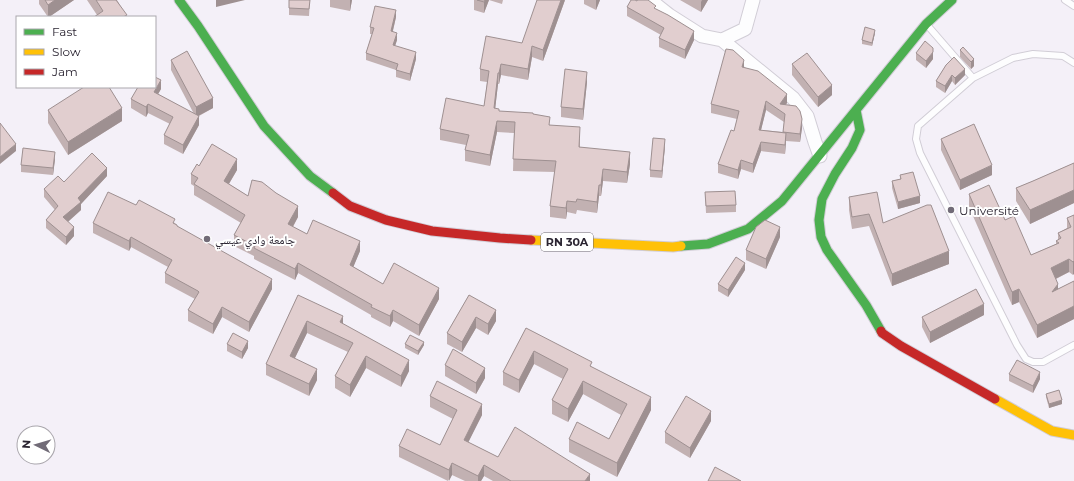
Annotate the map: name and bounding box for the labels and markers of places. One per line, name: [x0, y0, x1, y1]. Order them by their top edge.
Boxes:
place label: Université: [959, 203, 1019, 218]
marker: Université: [946, 205, 956, 215]
place label: جامعة وادي عيسي: [215, 232, 296, 250]
marker: جامعة وادي عيسي: [202, 234, 212, 244]

